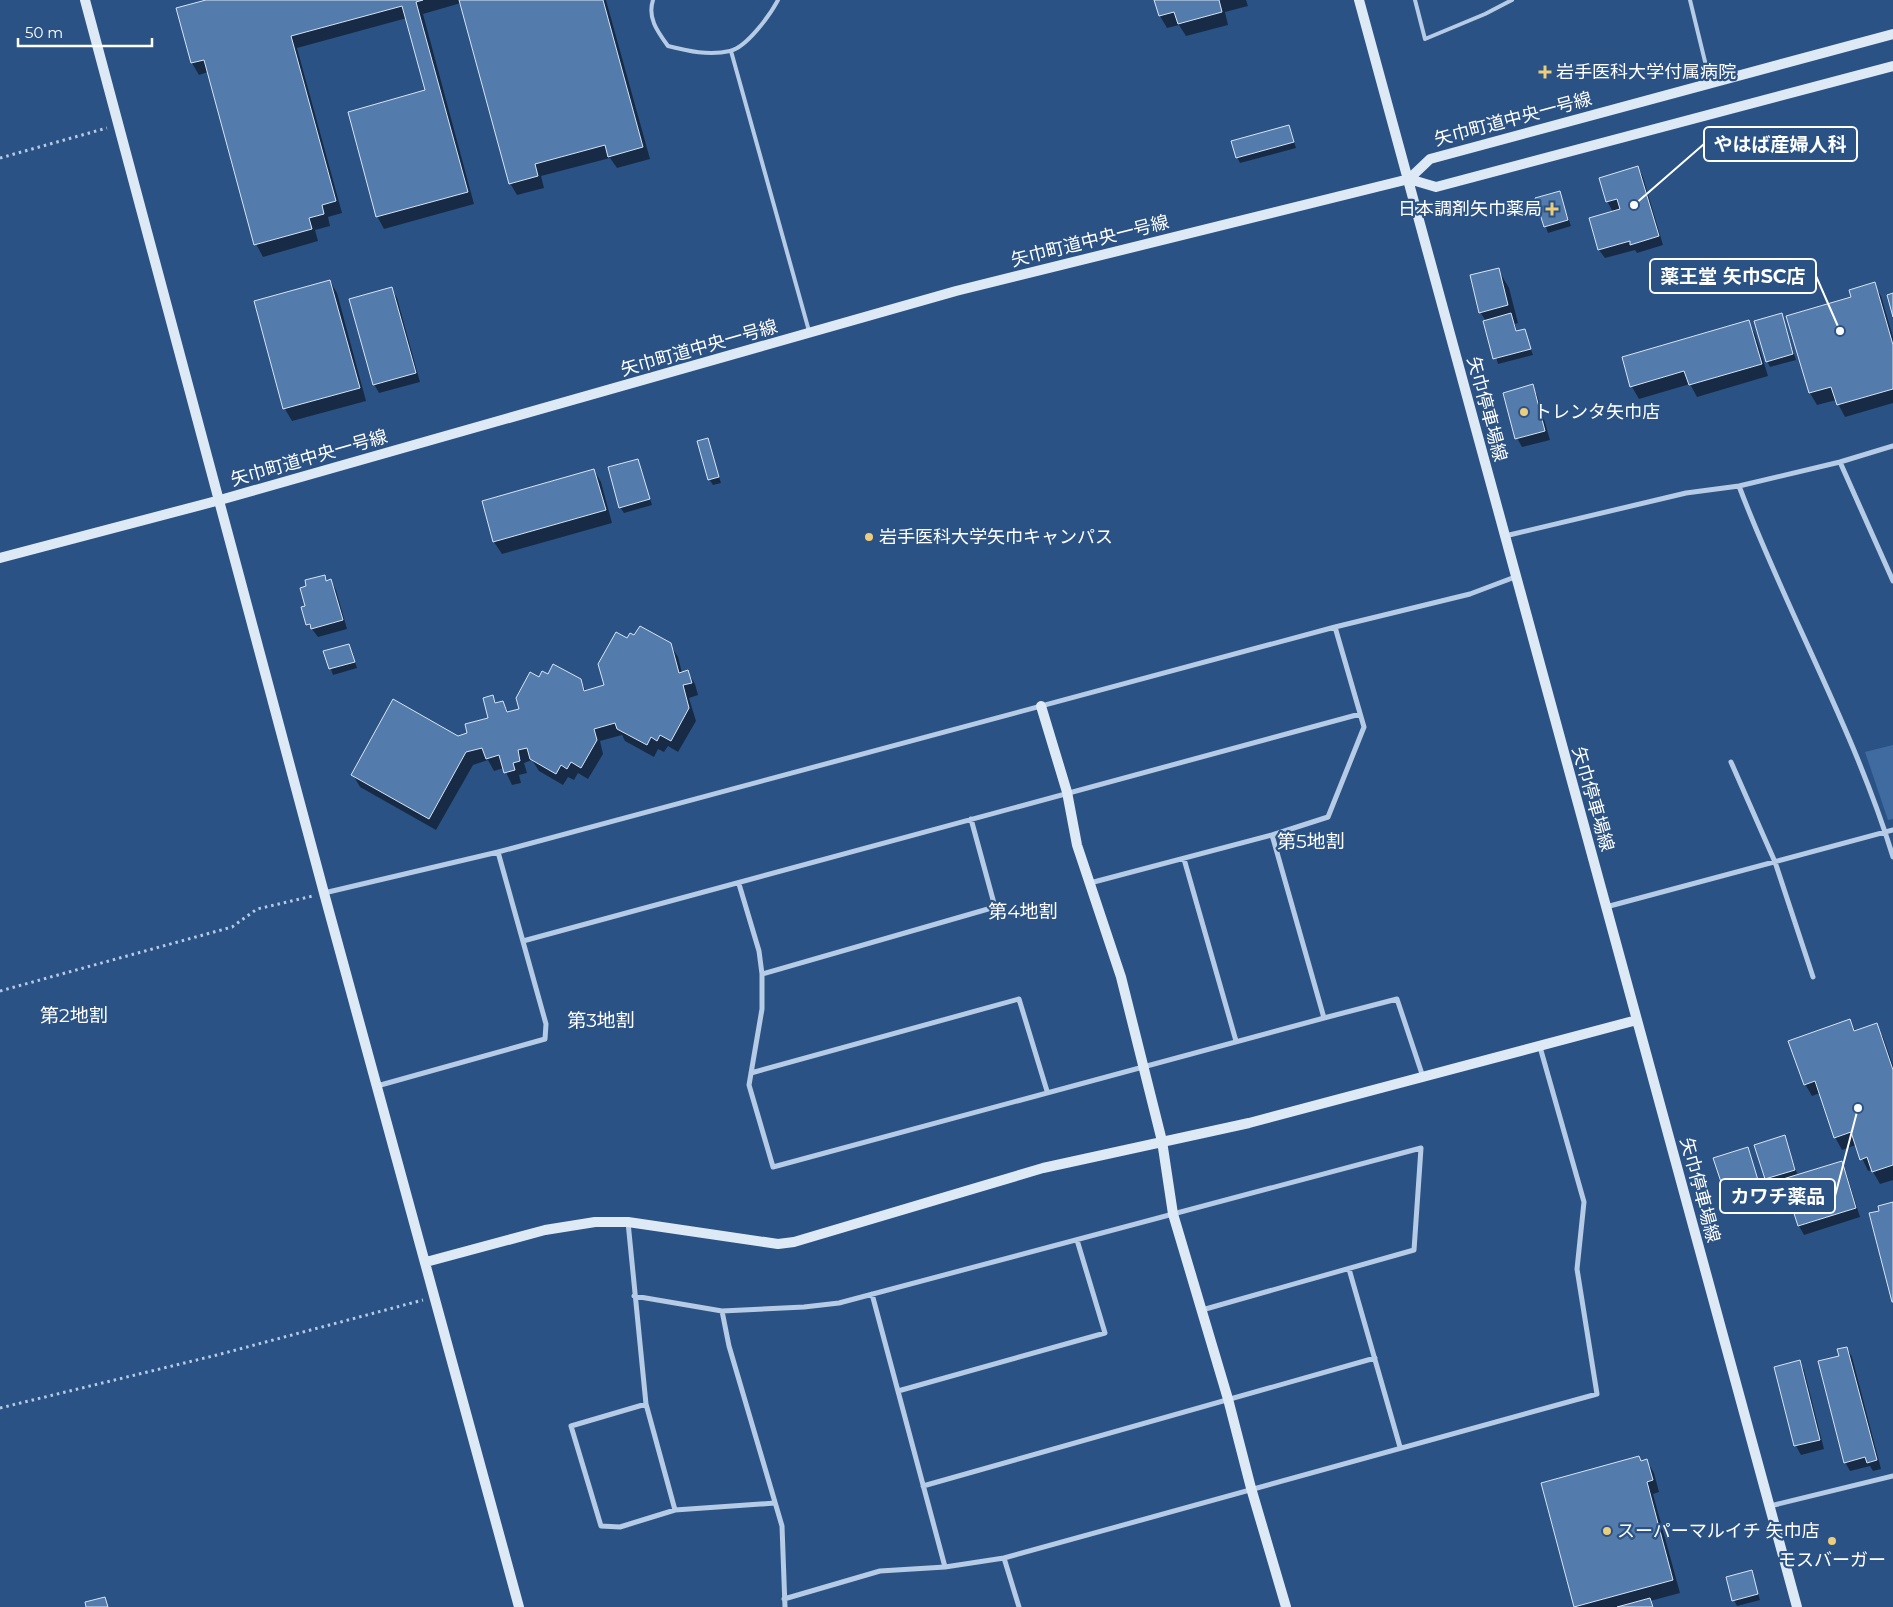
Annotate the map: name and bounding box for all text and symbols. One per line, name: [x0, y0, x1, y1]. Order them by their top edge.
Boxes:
scale bar: [18, 15, 151, 47]
text: 50 m: [25, 23, 63, 42]
place label: 岩手医科大学付属病院: [1556, 61, 1736, 83]
marker: 岩手医科大学付属病院: [1538, 65, 1552, 79]
street label: 矢巾町道中央一号線: [1432, 87, 1594, 151]
callout: やはば産婦人科: [1704, 127, 1857, 161]
text: やはば産婦人科: [1713, 133, 1847, 156]
place label: 日本調剤矢巾薬局: [1398, 198, 1542, 220]
marker: 日本調剤矢巾薬局: [1546, 203, 1558, 215]
street label: 矢巾町道中央一号線: [1009, 211, 1171, 271]
callout: 薬王堂 矢巾SC店: [1650, 259, 1816, 293]
text: 薬王堂 矢巾SC店: [1660, 265, 1806, 288]
street label: 矢巾町道中央一号線: [618, 315, 780, 381]
street label: 矢巾停車場線: [1462, 354, 1512, 464]
place label: トレンタ矢巾店: [1534, 401, 1660, 423]
marker: トレンタ矢巾店: [1518, 406, 1530, 418]
street label: 矢巾町道中央一号線: [228, 425, 390, 491]
place label: 岩手医科大学矢巾キャンパス: [879, 526, 1113, 548]
marker: 岩手医科大学矢巾キャンパス: [863, 531, 875, 543]
street label: 矢巾停車場線: [1568, 744, 1618, 854]
district label: 第5地割: [1277, 830, 1345, 853]
district label: 第4地割: [988, 900, 1058, 923]
district label: 第2地割: [40, 1004, 108, 1027]
district label: 第3地割: [567, 1009, 635, 1032]
street label: 矢巾停車場線: [1675, 1135, 1725, 1245]
callout: カワチ薬品: [1720, 1179, 1835, 1213]
text: カワチ薬品: [1730, 1185, 1826, 1208]
place label: スーパーマルイチ 矢巾店: [1617, 1520, 1820, 1542]
marker: スーパーマルイチ 矢巾店: [1601, 1525, 1613, 1537]
marker: モスバーガー: [1826, 1535, 1838, 1547]
place label: モスバーガー: [1778, 1549, 1886, 1571]

